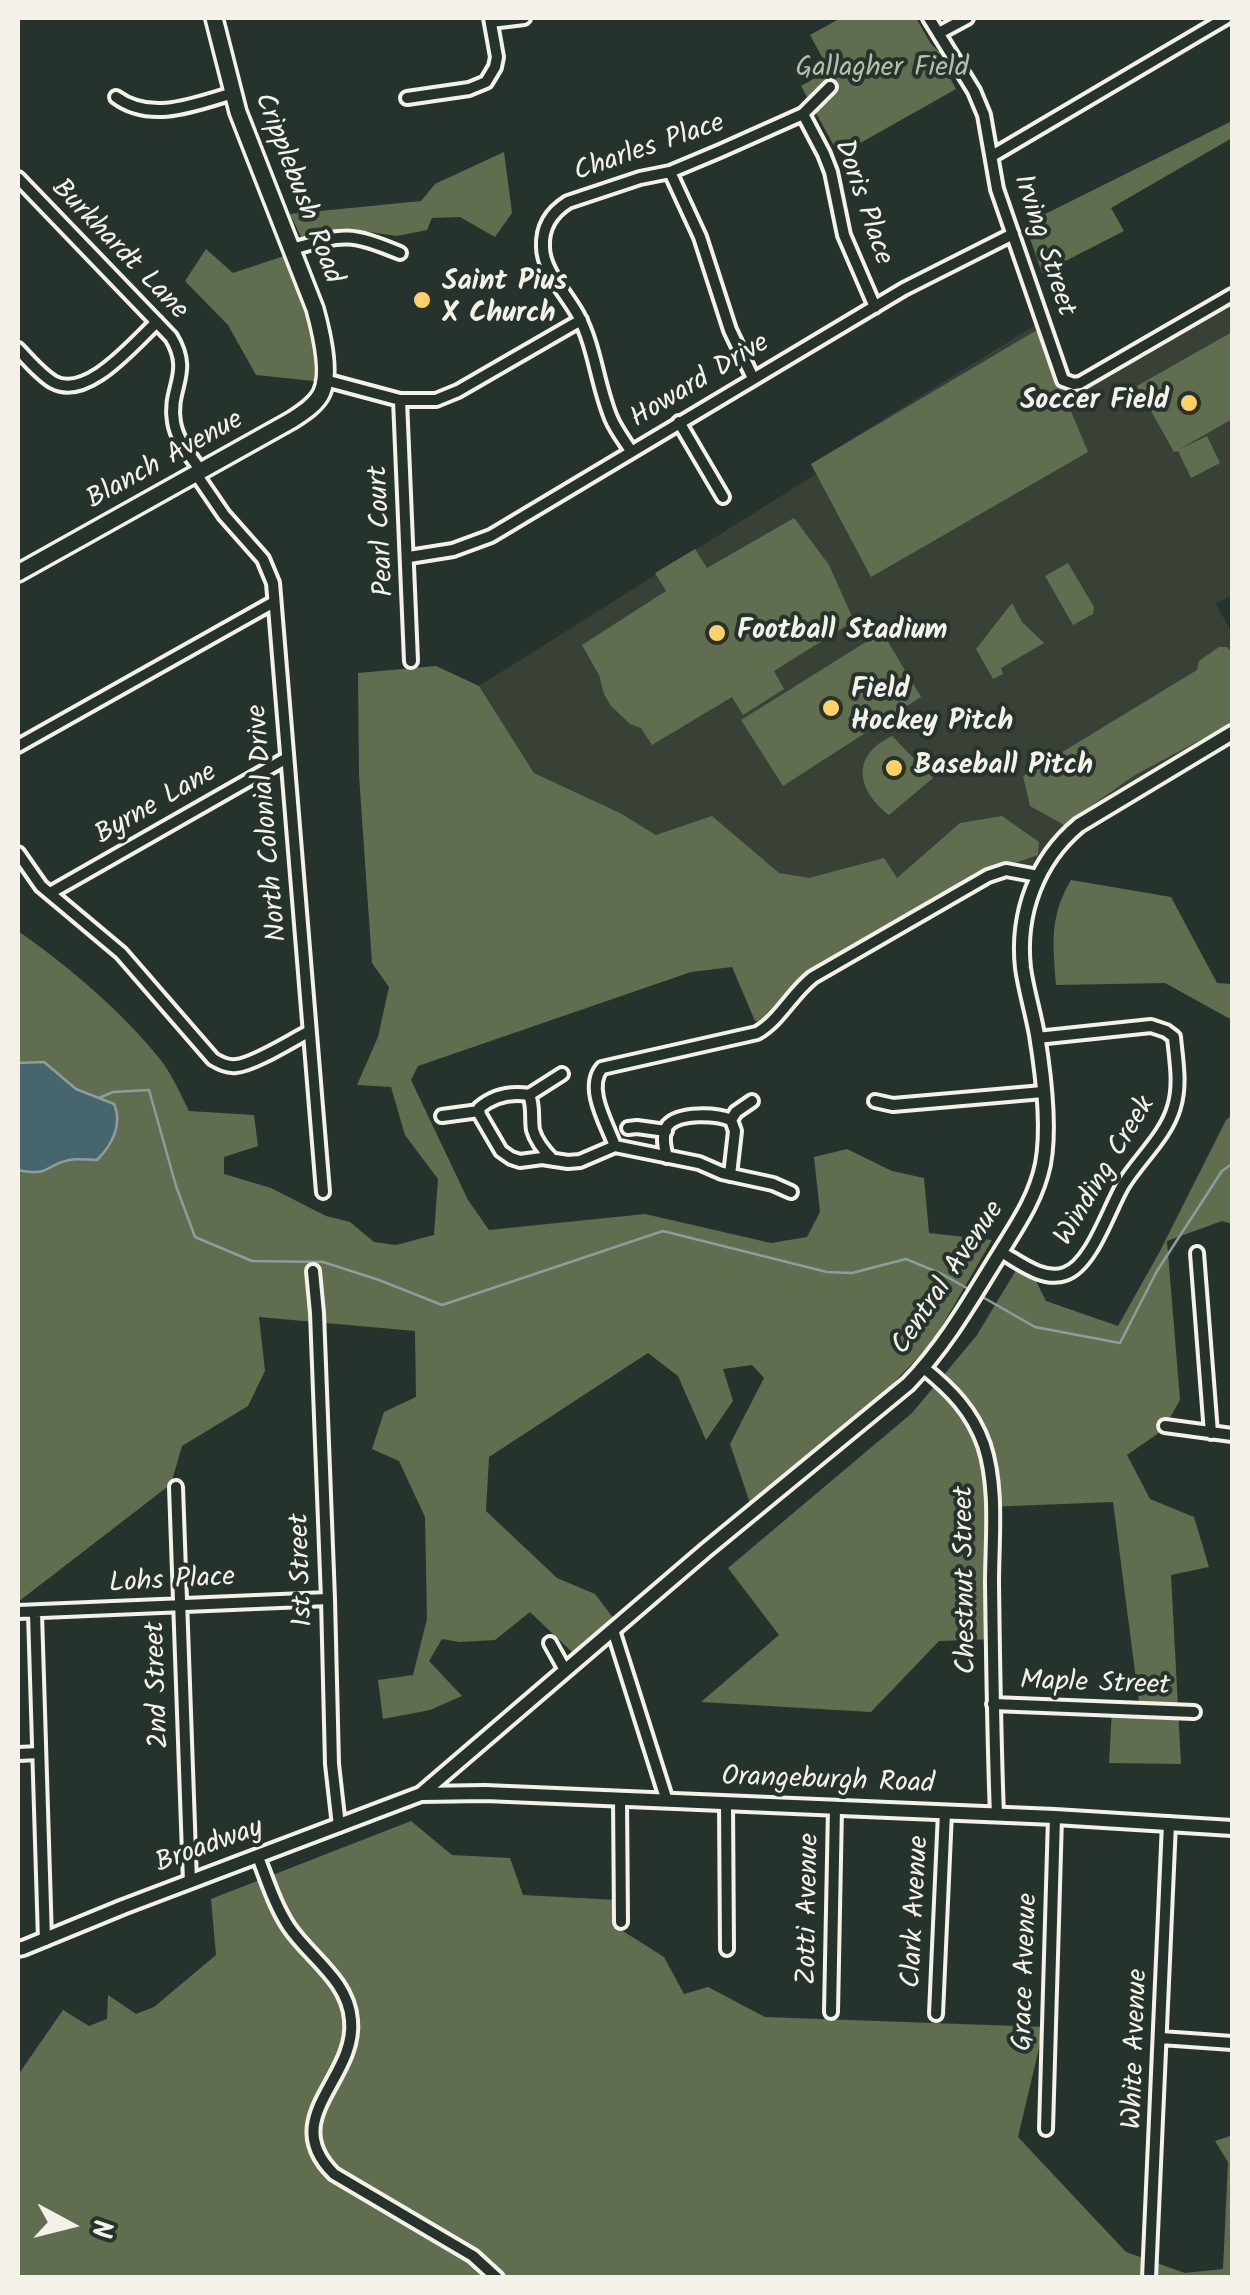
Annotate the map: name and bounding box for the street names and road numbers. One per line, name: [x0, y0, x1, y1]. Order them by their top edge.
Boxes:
street label: Cripplebush Road: [244, 89, 348, 289]
street label: Charles Place: [570, 109, 730, 191]
street label: Doris Place: [824, 136, 898, 270]
street label: Irving Street: [1003, 171, 1081, 321]
street label: Burkhardt Lane: [42, 173, 194, 329]
street label: Howard Drive: [625, 328, 777, 438]
street label: Blanch Avenue: [82, 405, 250, 519]
street label: Pearl Court: [364, 465, 404, 597]
street label: North Colonial Drive: [243, 703, 297, 943]
street label: Byrne Lane: [90, 758, 224, 854]
street label: Winding Creek: [1049, 1091, 1165, 1253]
street label: Central Avenue: [886, 1196, 1014, 1362]
street label: Chestnut Street: [950, 1485, 986, 1675]
street label: 1st Street: [285, 1513, 323, 1627]
street label: Lohs Place: [108, 1563, 236, 1603]
street label: 2nd Street: [141, 1621, 179, 1749]
street label: Maple Street: [1019, 1667, 1171, 1705]
street label: Orangeburgh Road: [721, 1762, 935, 1804]
street label: Broadway: [152, 1813, 268, 1883]
street label: Zotti Avenue: [793, 1833, 829, 1985]
street label: Clark Avenue: [897, 1835, 939, 1989]
street label: Grace Avenue: [1008, 1892, 1048, 2052]
street label: White Avenue: [1118, 1968, 1158, 2130]

